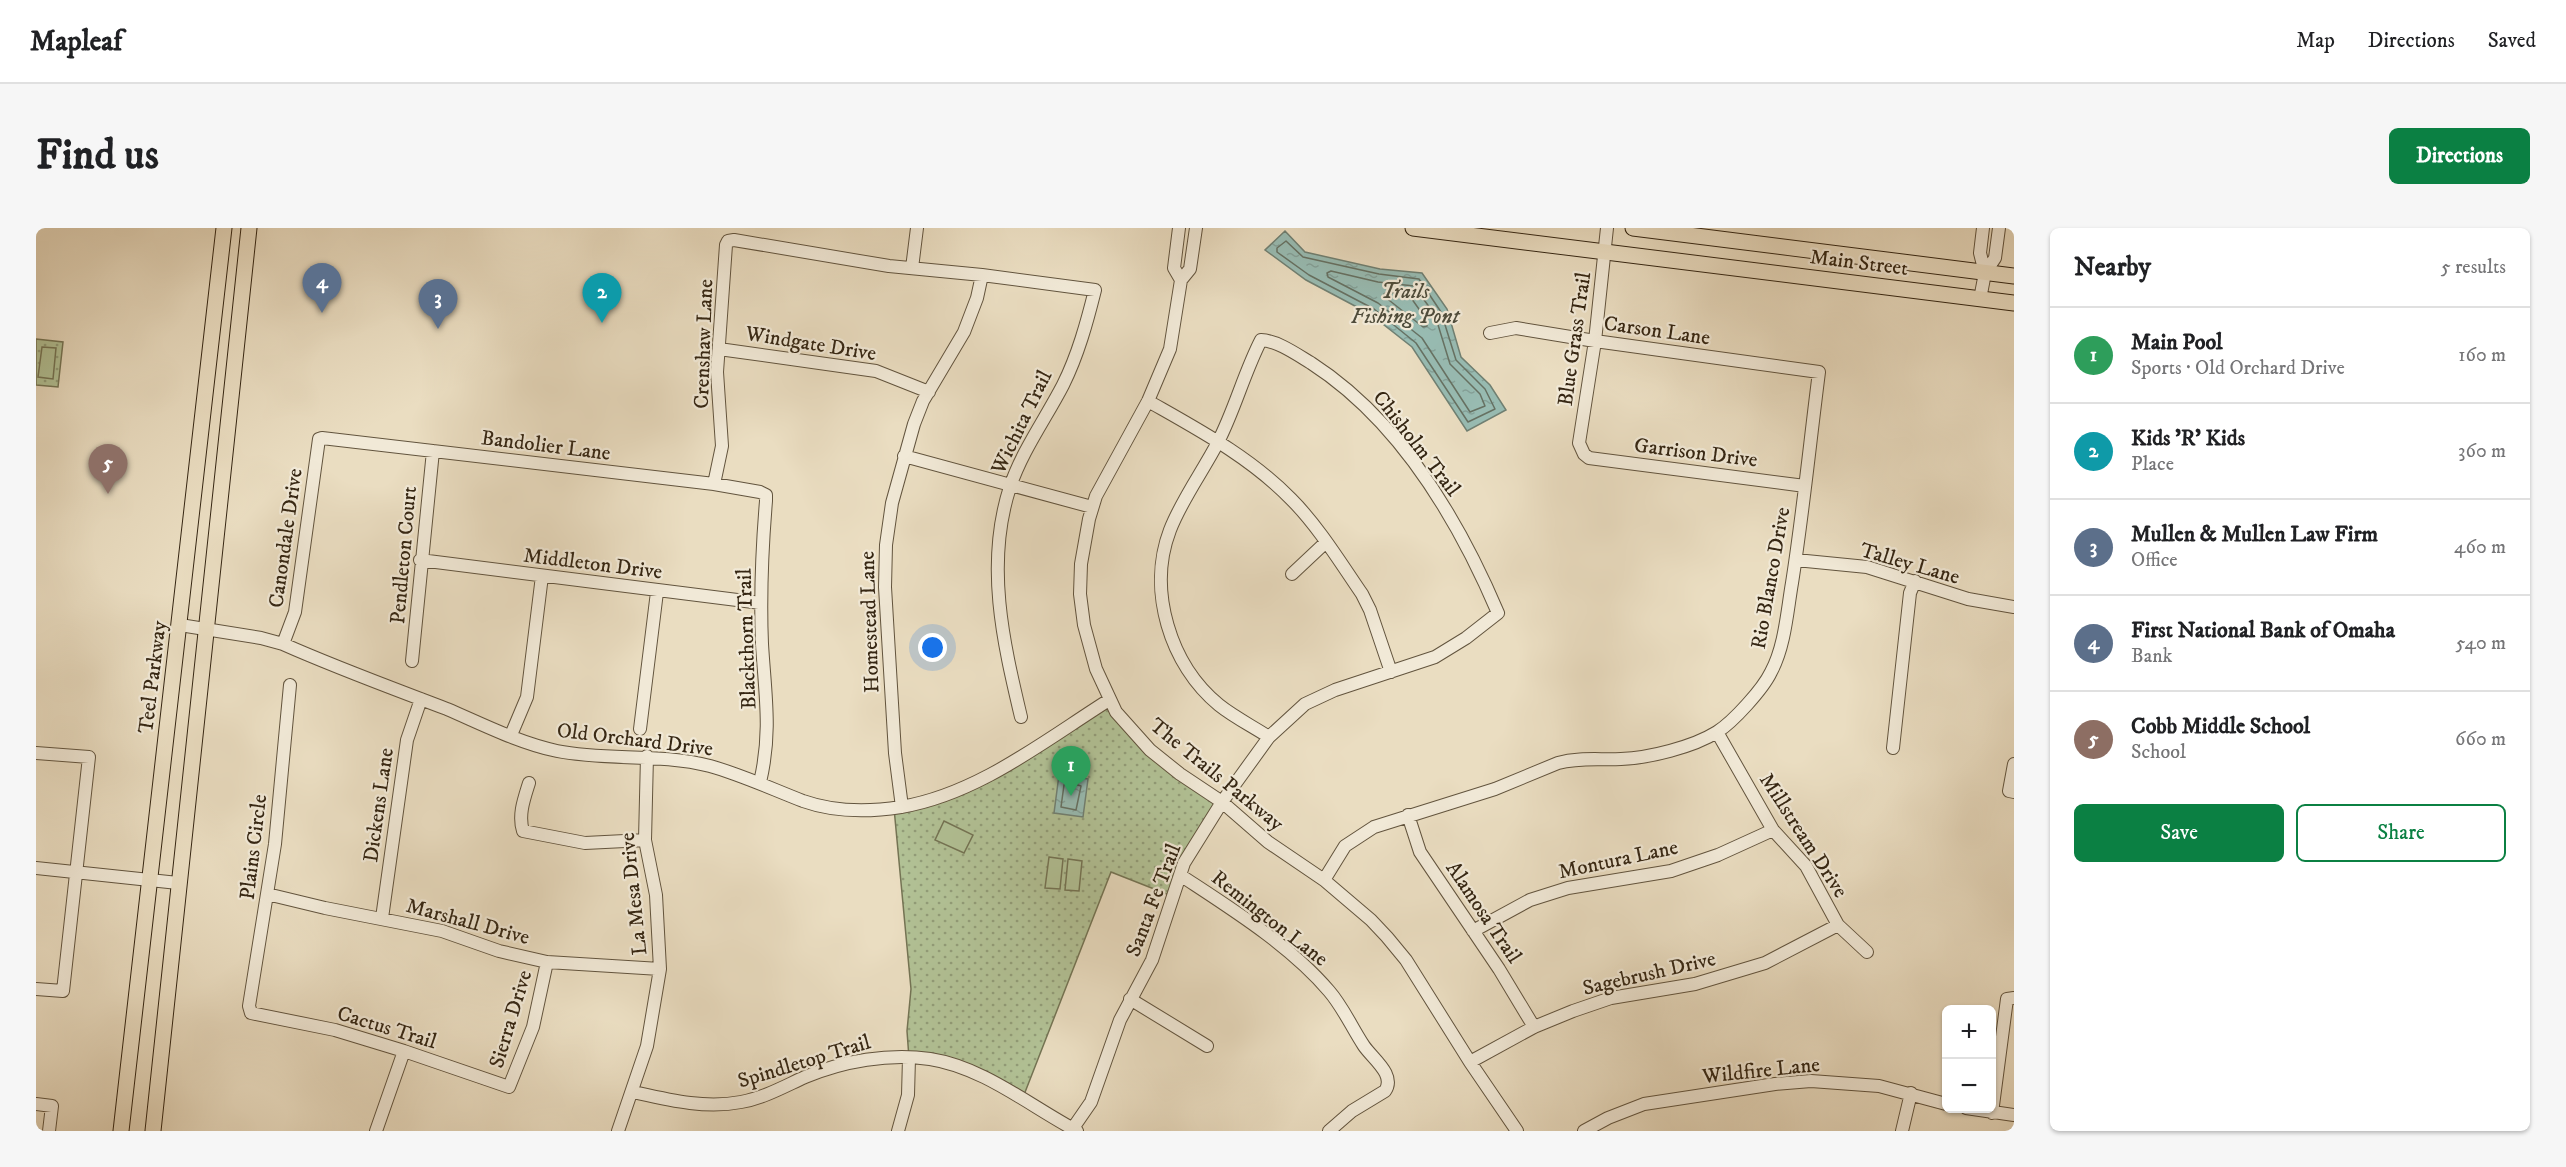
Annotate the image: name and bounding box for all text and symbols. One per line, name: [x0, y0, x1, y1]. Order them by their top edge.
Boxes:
text: Mapleaf: [30, 24, 122, 59]
text: Map: [2296, 28, 2335, 54]
text: Directions: [2368, 28, 2455, 54]
text: Saved: [2488, 28, 2536, 54]
button: Directions: [2389, 128, 2530, 184]
text: Find us: [36, 130, 159, 182]
street label: Main Street: [1808, 244, 1910, 282]
text: Nearby: [2074, 251, 2151, 284]
text: 5 results: [2441, 255, 2506, 280]
pin: 4: [302, 264, 342, 313]
street label: Blue Grass Trail: [1553, 270, 1597, 408]
pin: 2: [582, 274, 622, 323]
street label: Crenshaw Lane: [689, 278, 719, 409]
water label: Trails Fishing Pont: [1351, 278, 1460, 330]
pin: 3: [418, 279, 458, 329]
street label: Carson Lane: [1602, 311, 1712, 351]
street label: Windgate Drive: [743, 321, 878, 367]
text: Main Pool: [2131, 329, 2223, 356]
text: 1: [2090, 343, 2097, 368]
text: 160 m: [2458, 343, 2506, 368]
text: Sports · Old Orchard Drive: [2131, 356, 2345, 381]
street label: Wichita Trail: [985, 366, 1059, 480]
street label: Chisholm Trail: [1367, 385, 1466, 502]
street label: Bandolier Lane: [480, 425, 612, 467]
text: Kids 'R' Kids: [2131, 425, 2245, 452]
street label: Garrison Drive: [1633, 433, 1759, 473]
text: 2: [2089, 439, 2098, 464]
text: 360 m: [2458, 439, 2506, 464]
pin: 5: [88, 444, 128, 494]
text: Place: [2131, 452, 2174, 477]
street label: Canondale Drive: [263, 466, 309, 610]
street label: Pendleton Court: [385, 485, 423, 625]
street label: Rio Blanco Drive: [1746, 505, 1796, 651]
text: Mullen & Mullen Law Firm: [2131, 521, 2378, 548]
text: 3: [2090, 535, 2097, 560]
text: 460 m: [2454, 535, 2506, 560]
street label: Talley Lane: [1857, 537, 1963, 591]
street label: Middleton Drive: [522, 543, 664, 585]
text: Office: [2131, 548, 2178, 573]
street label: Homestead Lane: [855, 550, 885, 693]
street label: Blackthorn Trail: [732, 567, 762, 710]
text: First National Bank of Omaha: [2131, 617, 2395, 644]
street label: Teel Parkway: [133, 618, 173, 735]
text: 4: [2088, 631, 2099, 656]
text: 540 m: [2456, 631, 2506, 656]
your location: [918, 633, 947, 662]
text: Bank: [2131, 644, 2173, 669]
street label: The Trails Parkway: [1144, 713, 1290, 838]
text: Cobb Middle School: [2131, 713, 2310, 740]
street label: Old Orchard Drive: [555, 718, 715, 763]
text: 5: [2089, 727, 2098, 752]
text: 660 m: [2455, 727, 2506, 752]
text: School: [2131, 740, 2186, 765]
street label: Dickens Lane: [358, 746, 400, 864]
pin: 1: [1052, 746, 1090, 796]
street label: Millstream Drive: [1753, 768, 1853, 903]
street label: Plains Circle: [235, 793, 273, 901]
button: Save: [2074, 804, 2284, 862]
button: Share: [2296, 804, 2506, 862]
street label: La Mesa Drive: [615, 831, 653, 957]
street label: Montura Lane: [1556, 835, 1681, 885]
street label: Santa Fe Trail: [1121, 840, 1188, 960]
street label: Alamosa Trail: [1440, 857, 1527, 969]
street label: Remington Lane: [1206, 865, 1333, 973]
street label: Marshall Drive: [403, 893, 533, 951]
street label: Sagebrush Drive: [1580, 946, 1719, 1002]
street label: Sierra Drive: [484, 967, 538, 1071]
street label: Cactus Trail: [334, 1001, 440, 1056]
map controls: [1942, 1005, 1996, 1113]
button: +: [1942, 1005, 1996, 1059]
street label: Spindletop Trail: [735, 1029, 874, 1094]
street label: Wildfire Lane: [1700, 1052, 1821, 1090]
button: −: [1942, 1059, 1996, 1113]

